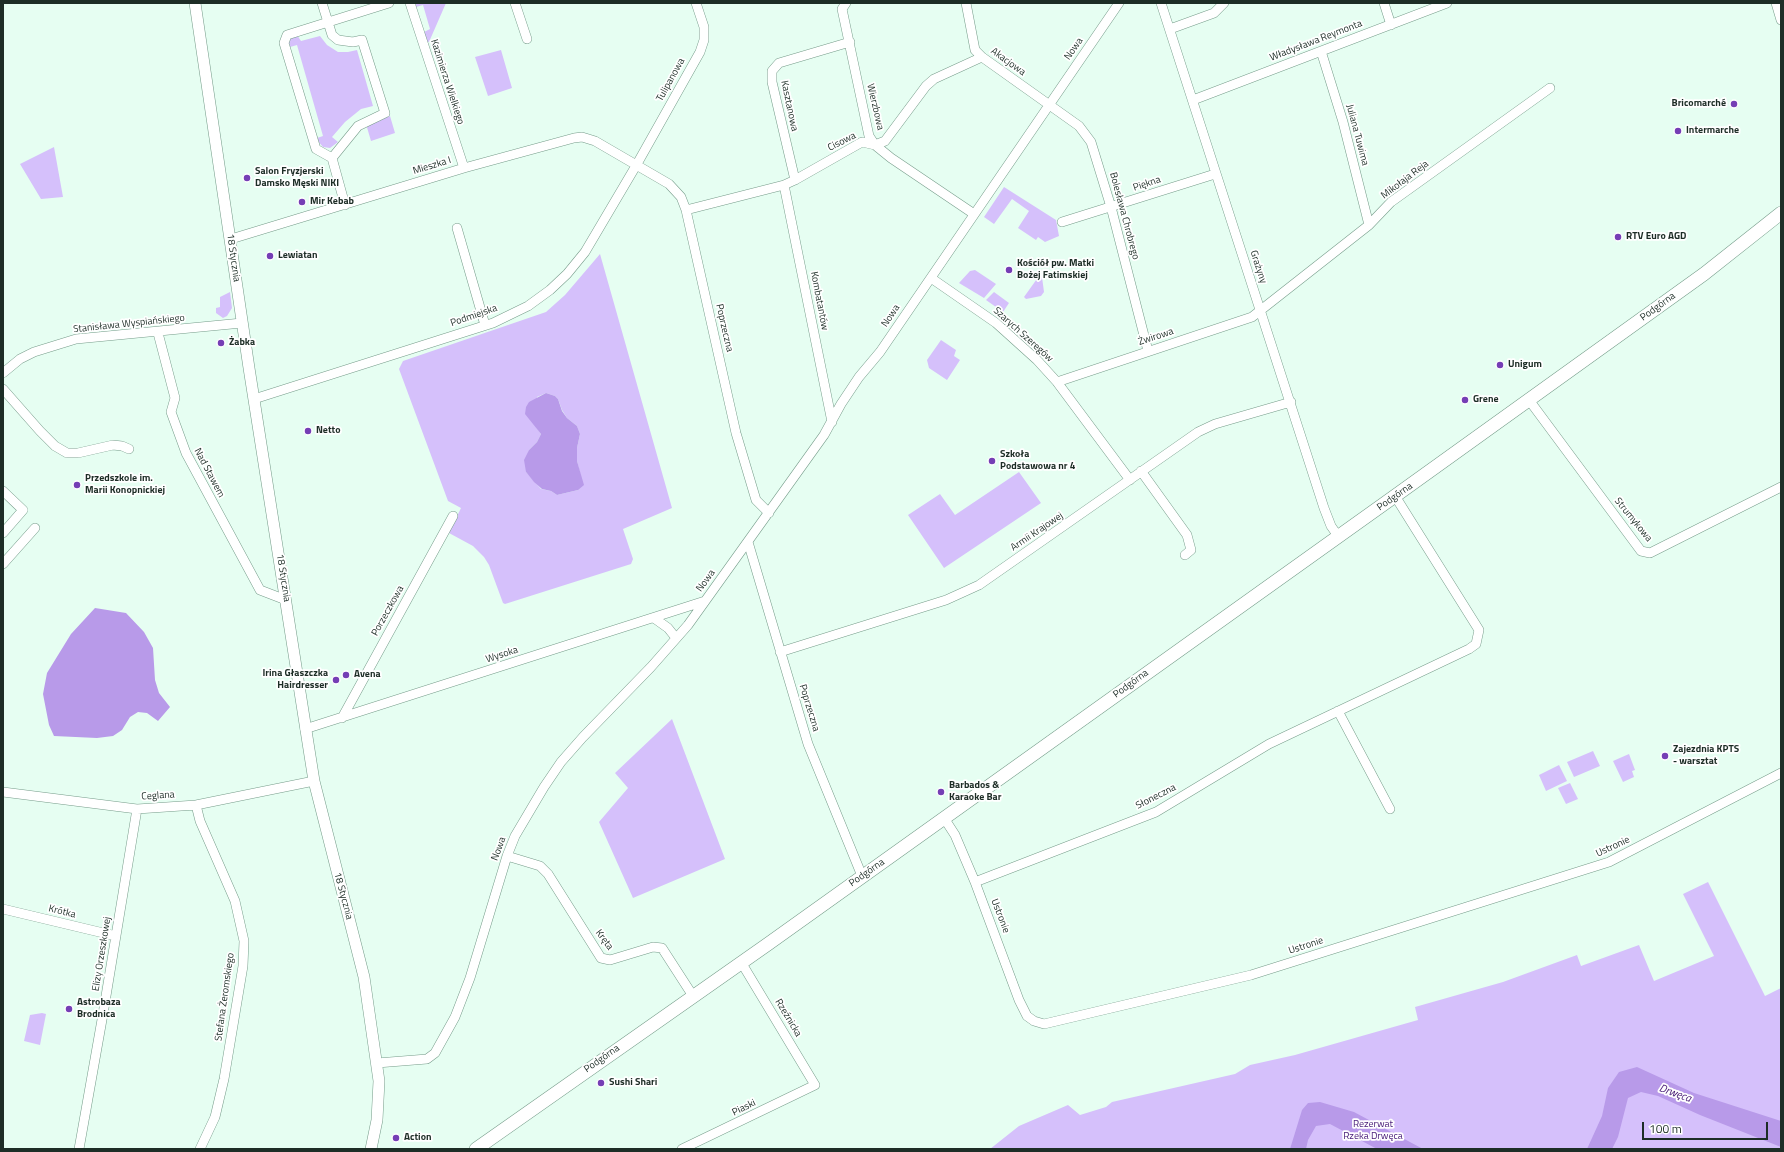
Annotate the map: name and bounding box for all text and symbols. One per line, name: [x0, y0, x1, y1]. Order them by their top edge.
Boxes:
street label: Władysława Reymonta: [1268, 18, 1364, 64]
street label: Nowa: [1062, 36, 1086, 62]
street label: Kazimierza Wielkiego: [428, 38, 466, 126]
street label: Akacjowa: [988, 45, 1028, 79]
street label: Tulipanowa: [654, 56, 688, 104]
street label: Kasztanowa: [778, 80, 800, 132]
street label: Wierzbowa: [864, 83, 886, 131]
place label: Bricomarché: [1672, 98, 1726, 110]
marker: Bricomarché: [1729, 99, 1739, 109]
street label: Juliana Tuwima: [1343, 103, 1371, 167]
place label: Intermarche: [1686, 125, 1739, 137]
marker: Intermarche: [1673, 126, 1683, 136]
street label: Cisowa: [826, 130, 858, 154]
street label: Mieszka I: [411, 155, 453, 177]
street label: Mikołaja Reja: [1379, 158, 1431, 202]
place label: Salon Fryzjerski Damsko Męski NIKI: [255, 166, 339, 190]
street label: Bolesława Chrobrego: [1107, 171, 1141, 261]
marker: Salon Fryzjerski Damsko Męski NIKI: [242, 173, 252, 183]
street label: Piękna: [1132, 174, 1162, 194]
place label: Mir Kebab: [310, 196, 354, 208]
marker: Mir Kebab: [297, 197, 307, 207]
place label: RTV Euro AGD: [1626, 231, 1686, 243]
marker: RTV Euro AGD: [1613, 232, 1623, 242]
street label: 18 Stycznia: [224, 233, 242, 283]
street label: Grażyny: [1247, 249, 1269, 285]
place label: Lewiatan: [278, 250, 318, 262]
marker: Lewiatan: [265, 251, 275, 261]
place label: Kościół pw. Matki Bożej Fatimskiej: [1017, 258, 1094, 282]
marker: Kościół pw. Matki Bożej Fatimskiej: [1004, 265, 1014, 275]
street label: Kombatantów: [807, 271, 831, 331]
street label: Podgórna: [1638, 290, 1678, 324]
street label: Podmiejska: [449, 302, 499, 330]
street label: Nowa: [879, 302, 903, 330]
street label: Poprzeczna: [713, 303, 735, 353]
street label: Szarych Szeregów: [991, 305, 1055, 365]
street label: Stanisława Wyspiańskiego: [73, 312, 185, 336]
street label: Żwirowa: [1137, 326, 1175, 348]
place label: Żabka: [229, 337, 255, 349]
marker: Żabka: [216, 338, 226, 348]
place label: Unigum: [1508, 359, 1542, 371]
marker: Unigum: [1495, 360, 1505, 370]
place label: Grene: [1473, 394, 1499, 406]
marker: Grene: [1460, 395, 1470, 405]
place label: Netto: [316, 425, 341, 437]
marker: Netto: [303, 426, 313, 436]
street label: Nad Stawem: [191, 446, 227, 500]
place label: Szkoła Podstawowa nr 4: [1000, 449, 1075, 472]
marker: Szkoła Podstawowa nr 4: [987, 456, 997, 466]
place label: Przedszkole im. Marii Konopnickiej: [85, 473, 165, 496]
marker: Przedszkole im. Marii Konopnickiej: [72, 480, 82, 490]
street label: Podgórna: [1375, 480, 1415, 514]
street label: Strumykowa: [1612, 496, 1654, 544]
street label: Armii Krajowej: [1008, 510, 1066, 554]
street label: 18 Stycznia: [273, 553, 293, 603]
street label: Nowa: [694, 568, 718, 594]
street label: Porzeczkowa: [369, 584, 407, 638]
street label: Wysoka: [484, 644, 520, 666]
street label: Podgórna: [1111, 667, 1151, 701]
place label: Irina Głaszczka Hairdresser: [262, 668, 328, 692]
place label: Avena: [354, 669, 381, 681]
marker: Avena: [341, 670, 351, 680]
marker: Irina Głaszczka Hairdresser: [331, 675, 341, 685]
street label: Poprzeczna: [796, 683, 822, 733]
place label: Zajezdnia KPTS - warsztat: [1673, 744, 1739, 768]
marker: Zajezdnia KPTS - warsztat: [1660, 751, 1670, 761]
place label: Barbados & Karaoke Bar: [949, 780, 1001, 804]
street label: Słoneczna: [1134, 782, 1178, 812]
marker: Barbados & Karaoke Bar: [936, 787, 946, 797]
street label: Ceglana: [141, 789, 175, 803]
street label: Ustronie: [1594, 834, 1632, 860]
street label: Nowa: [489, 835, 509, 863]
street label: Podgórna: [847, 856, 887, 890]
street label: 18 Stycznia: [331, 871, 355, 921]
street label: Ustronie: [988, 897, 1012, 935]
street label: Krótka: [47, 903, 77, 921]
street label: Elizy Orzeszkowej: [90, 916, 114, 992]
street label: Kręta: [592, 927, 616, 953]
street label: Ustronie: [1287, 935, 1325, 957]
street label: Stefana Żeromskiego: [213, 952, 237, 1042]
place label: Astrobaza Brodnica: [77, 997, 121, 1020]
street label: Rzeźnicka: [772, 997, 804, 1039]
marker: Astrobaza Brodnica: [64, 1004, 74, 1014]
street label: Podgórna: [582, 1042, 622, 1076]
place label: Sushi Shari: [609, 1077, 657, 1089]
marker: Sushi Shari: [596, 1078, 606, 1088]
water label: Drwęca: [1657, 1082, 1693, 1106]
street label: Piaski: [730, 1097, 758, 1119]
scale bar: [1644, 1114, 1770, 1140]
park label: Rezerwat Rzeka Drwęca: [1343, 1119, 1403, 1142]
text: 100 m: [1649, 1119, 1682, 1138]
place label: Action: [404, 1132, 431, 1144]
marker: Action: [391, 1133, 401, 1143]

